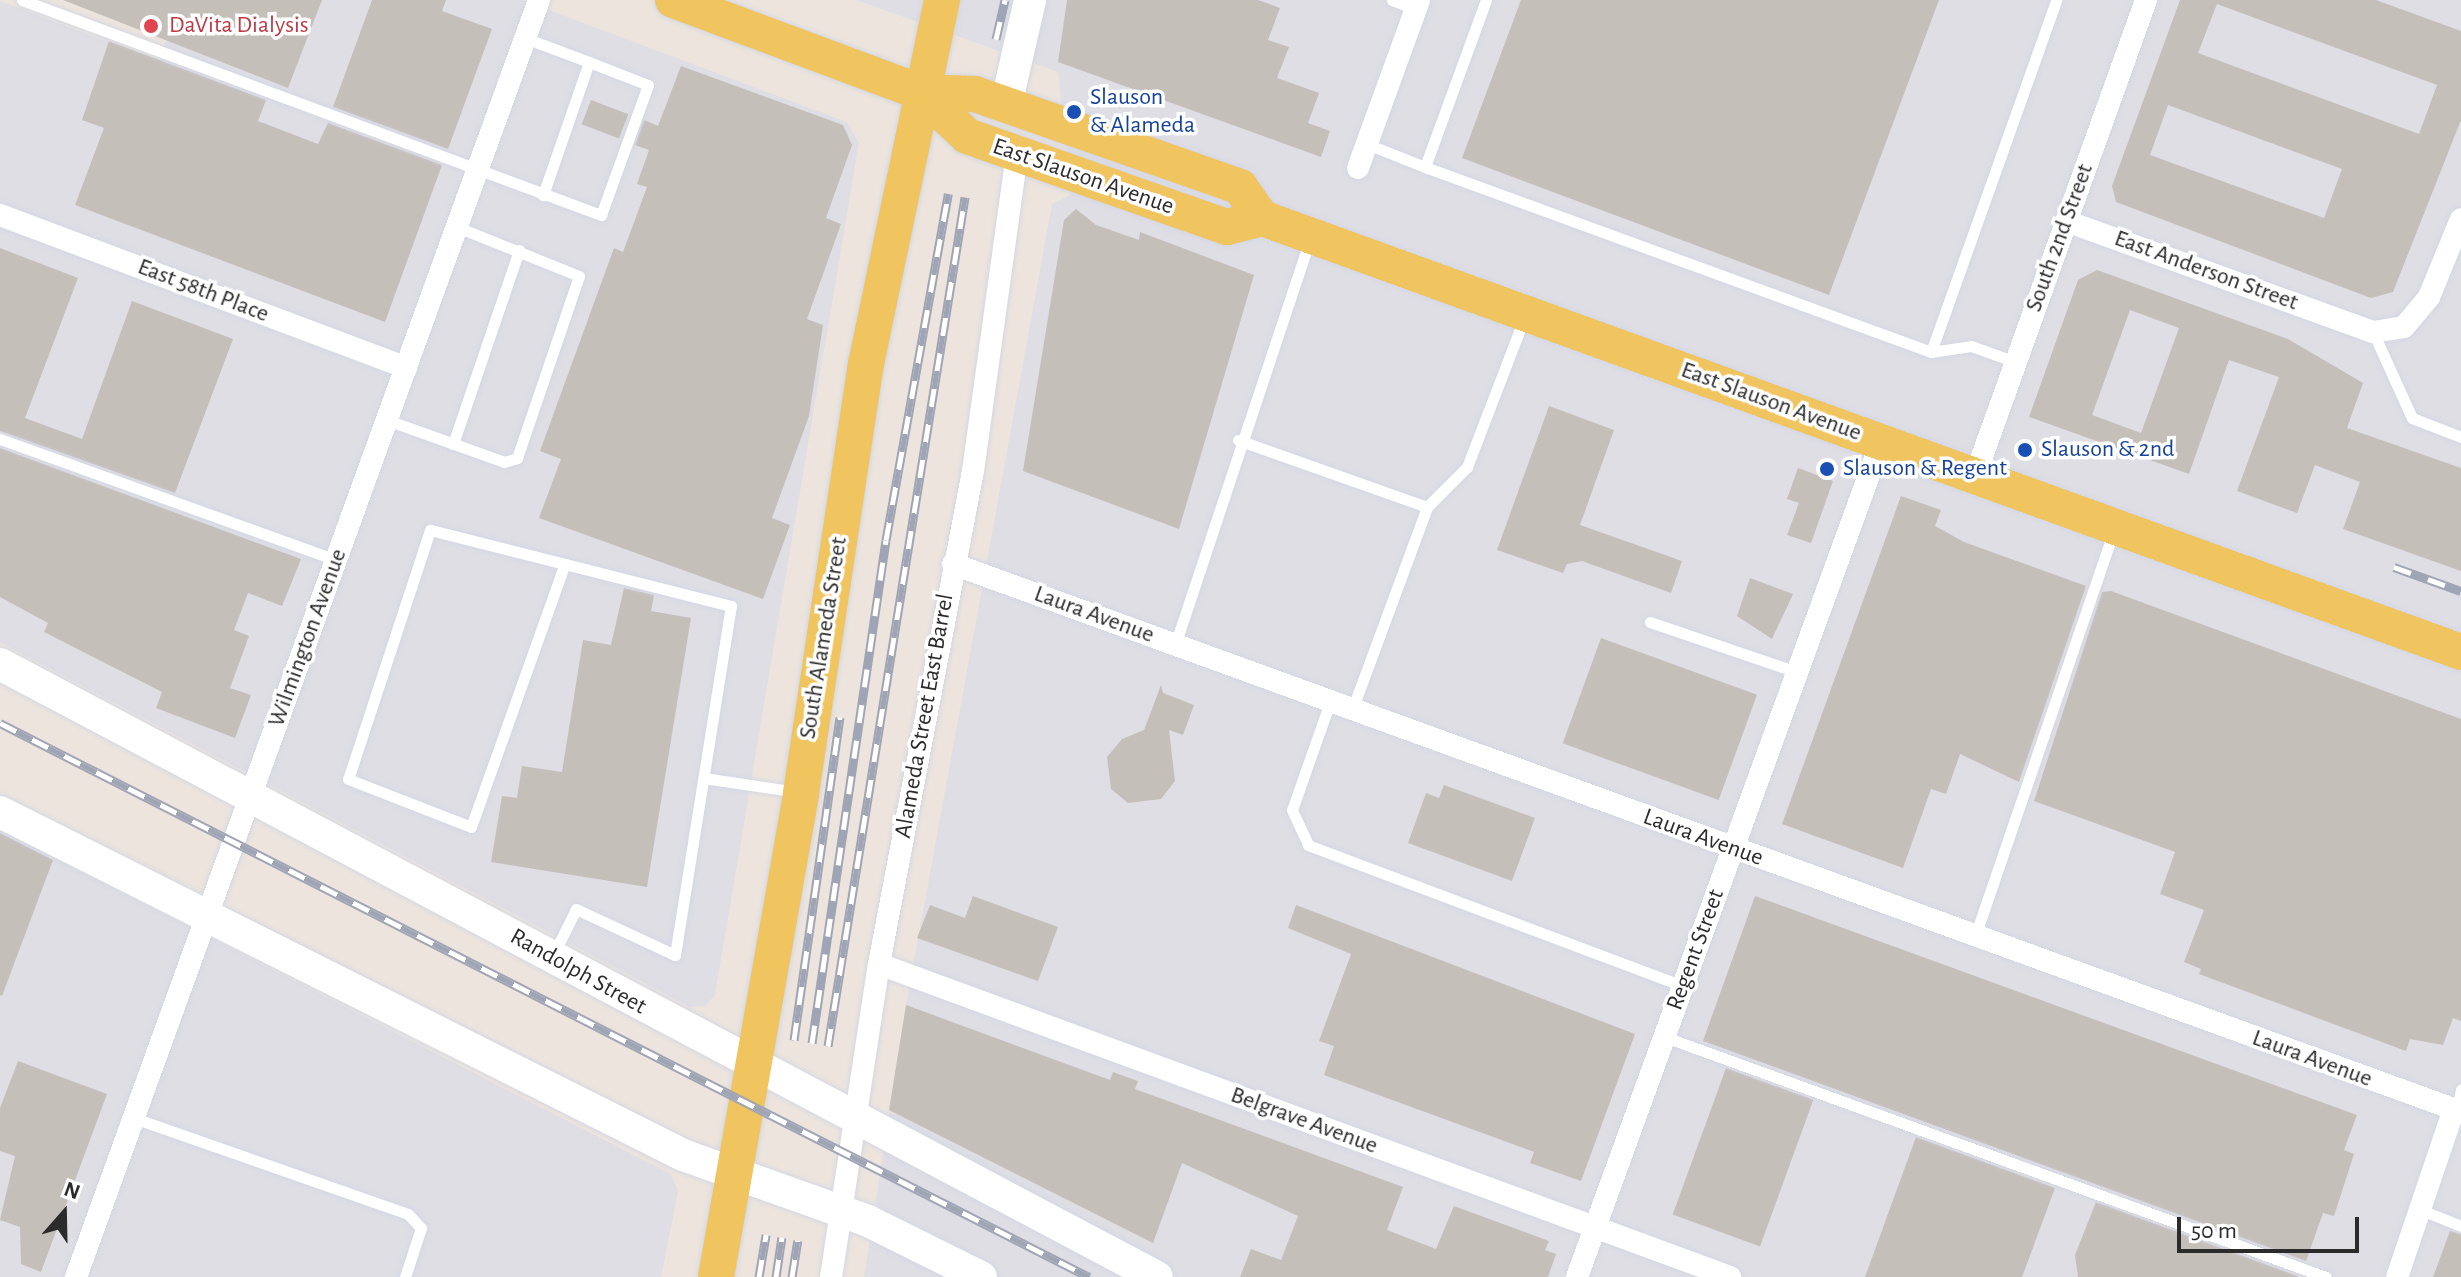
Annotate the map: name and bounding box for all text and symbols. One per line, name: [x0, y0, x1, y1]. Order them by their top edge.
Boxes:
place label: DaVita Dialysis: [169, 12, 309, 40]
marker: DaVita Dialysis: [140, 15, 162, 37]
place label: Slauson & Alameda: [1090, 84, 1195, 140]
marker: Slauson & Alameda: [1065, 103, 1083, 121]
street label: East Slauson Avenue: [989, 132, 1177, 222]
street label: South 2nd Street: [2020, 160, 2100, 316]
street label: East Anderson Street: [2110, 224, 2302, 318]
street label: East 58th Place: [133, 253, 273, 329]
street label: East Slauson Avenue: [1677, 356, 1865, 448]
place label: Slauson & 2nd: [2041, 436, 2174, 464]
marker: Slauson & 2nd: [2016, 441, 2034, 459]
place label: Slauson & Regent: [1843, 455, 2007, 483]
marker: Slauson & Regent: [1818, 460, 1836, 478]
street label: South Alameda Street: [794, 535, 854, 741]
street label: Wilmington Avenue: [262, 545, 354, 731]
street label: Laura Avenue: [1030, 580, 1158, 650]
street label: Alameda Street East Barrel: [889, 592, 961, 840]
street label: Laura Avenue: [1639, 803, 1767, 873]
street label: Regent Street: [1661, 886, 1731, 1014]
street label: Randolph Street: [505, 923, 651, 1021]
street label: Laura Avenue: [2248, 1024, 2376, 1094]
street label: Belgrave Avenue: [1227, 1081, 1381, 1161]
north arrow: [24, 1173, 104, 1253]
text: N: [61, 1177, 83, 1203]
scale bar: [2181, 1201, 2363, 1251]
text: 50 m: [2191, 1219, 2237, 1243]

